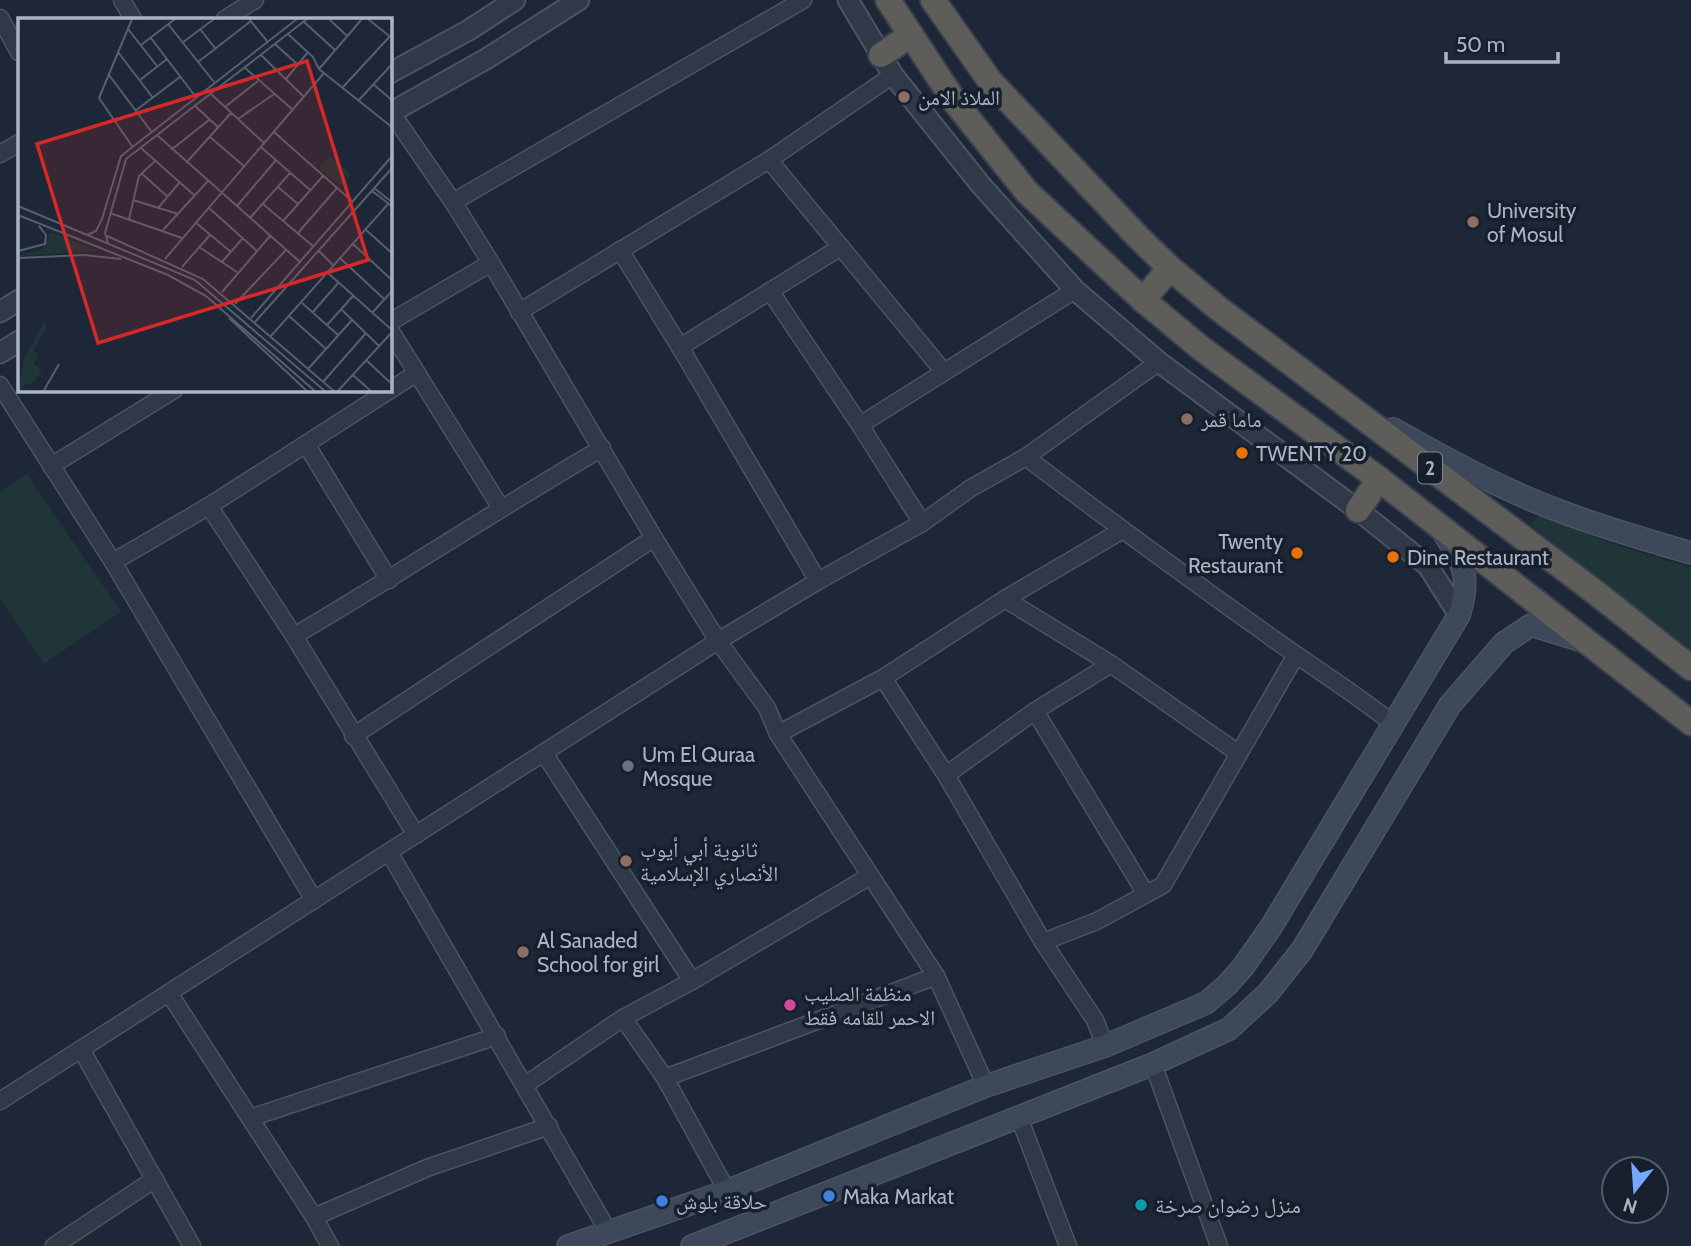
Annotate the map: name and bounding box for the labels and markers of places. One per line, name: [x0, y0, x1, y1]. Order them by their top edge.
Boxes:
place label: الملاذ الامن: [918, 85, 1000, 111]
marker: الملاذ الامن: [896, 89, 912, 105]
place label: University of Mosul: [1487, 198, 1577, 247]
marker: University of Mosul: [1465, 214, 1481, 230]
place label: ماما قمر: [1200, 407, 1261, 432]
marker: ماما قمر: [1179, 411, 1195, 427]
place label: TWENTY 20: [1256, 441, 1367, 466]
marker: TWENTY 20: [1234, 445, 1250, 461]
place label: Twenty Restaurant: [1188, 529, 1283, 578]
marker: Twenty Restaurant: [1289, 545, 1305, 561]
place label: Dine Restaurant: [1407, 545, 1549, 570]
marker: Dine Restaurant: [1385, 549, 1401, 565]
place label: Um El Quraa Mosque: [642, 742, 755, 791]
marker: Um El Quraa Mosque: [620, 758, 636, 774]
place label: ثانوية أبي أيوب الأنصاري الإسلامية: [640, 837, 778, 890]
marker: ثانوية أبي أيوب الأنصاري الإسلامية: [618, 853, 634, 869]
place label: Al Sanaded School for girl: [537, 928, 660, 977]
marker: Al Sanaded School for girl: [515, 944, 531, 960]
place label: منظمة الصليب الاحمر للقامه فقط: [804, 981, 935, 1030]
marker: منظمة الصليب الاحمر للقامه فقط: [782, 997, 798, 1013]
place label: Maka Markat: [843, 1184, 954, 1209]
marker: Maka Markat: [821, 1188, 837, 1204]
place label: حلاقة بلوش: [676, 1189, 767, 1215]
marker: حلاقة بلوش: [654, 1193, 670, 1209]
place label: منزل رضوان صرخة: [1155, 1193, 1301, 1218]
marker: منزل رضوان صرخة: [1133, 1197, 1149, 1213]

